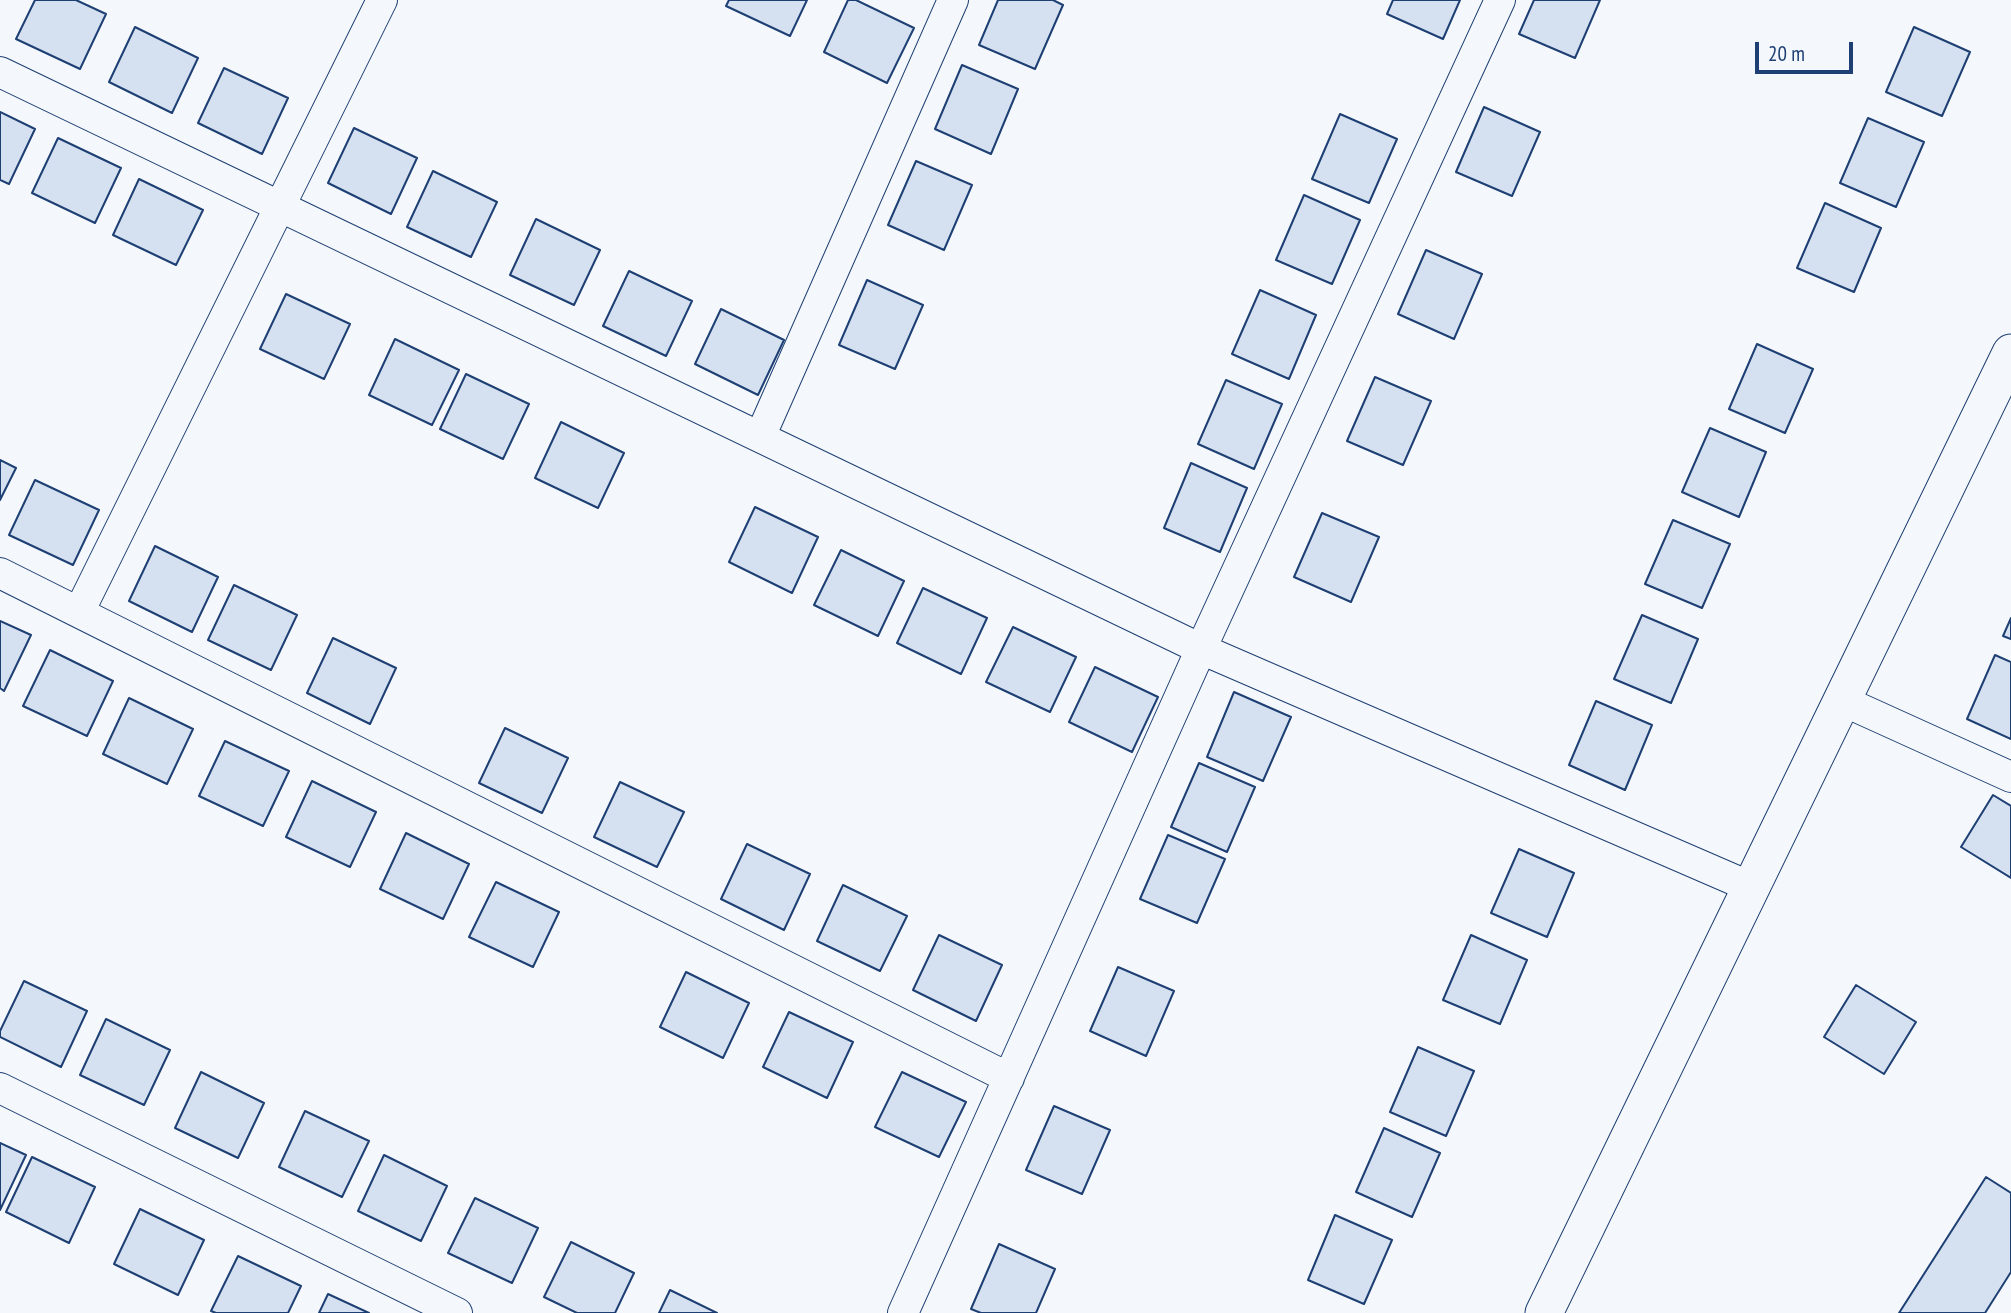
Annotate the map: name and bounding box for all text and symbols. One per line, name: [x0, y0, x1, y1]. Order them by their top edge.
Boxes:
scale bar: [1759, 28, 1857, 72]
text: 20 m: [1768, 40, 1805, 67]

